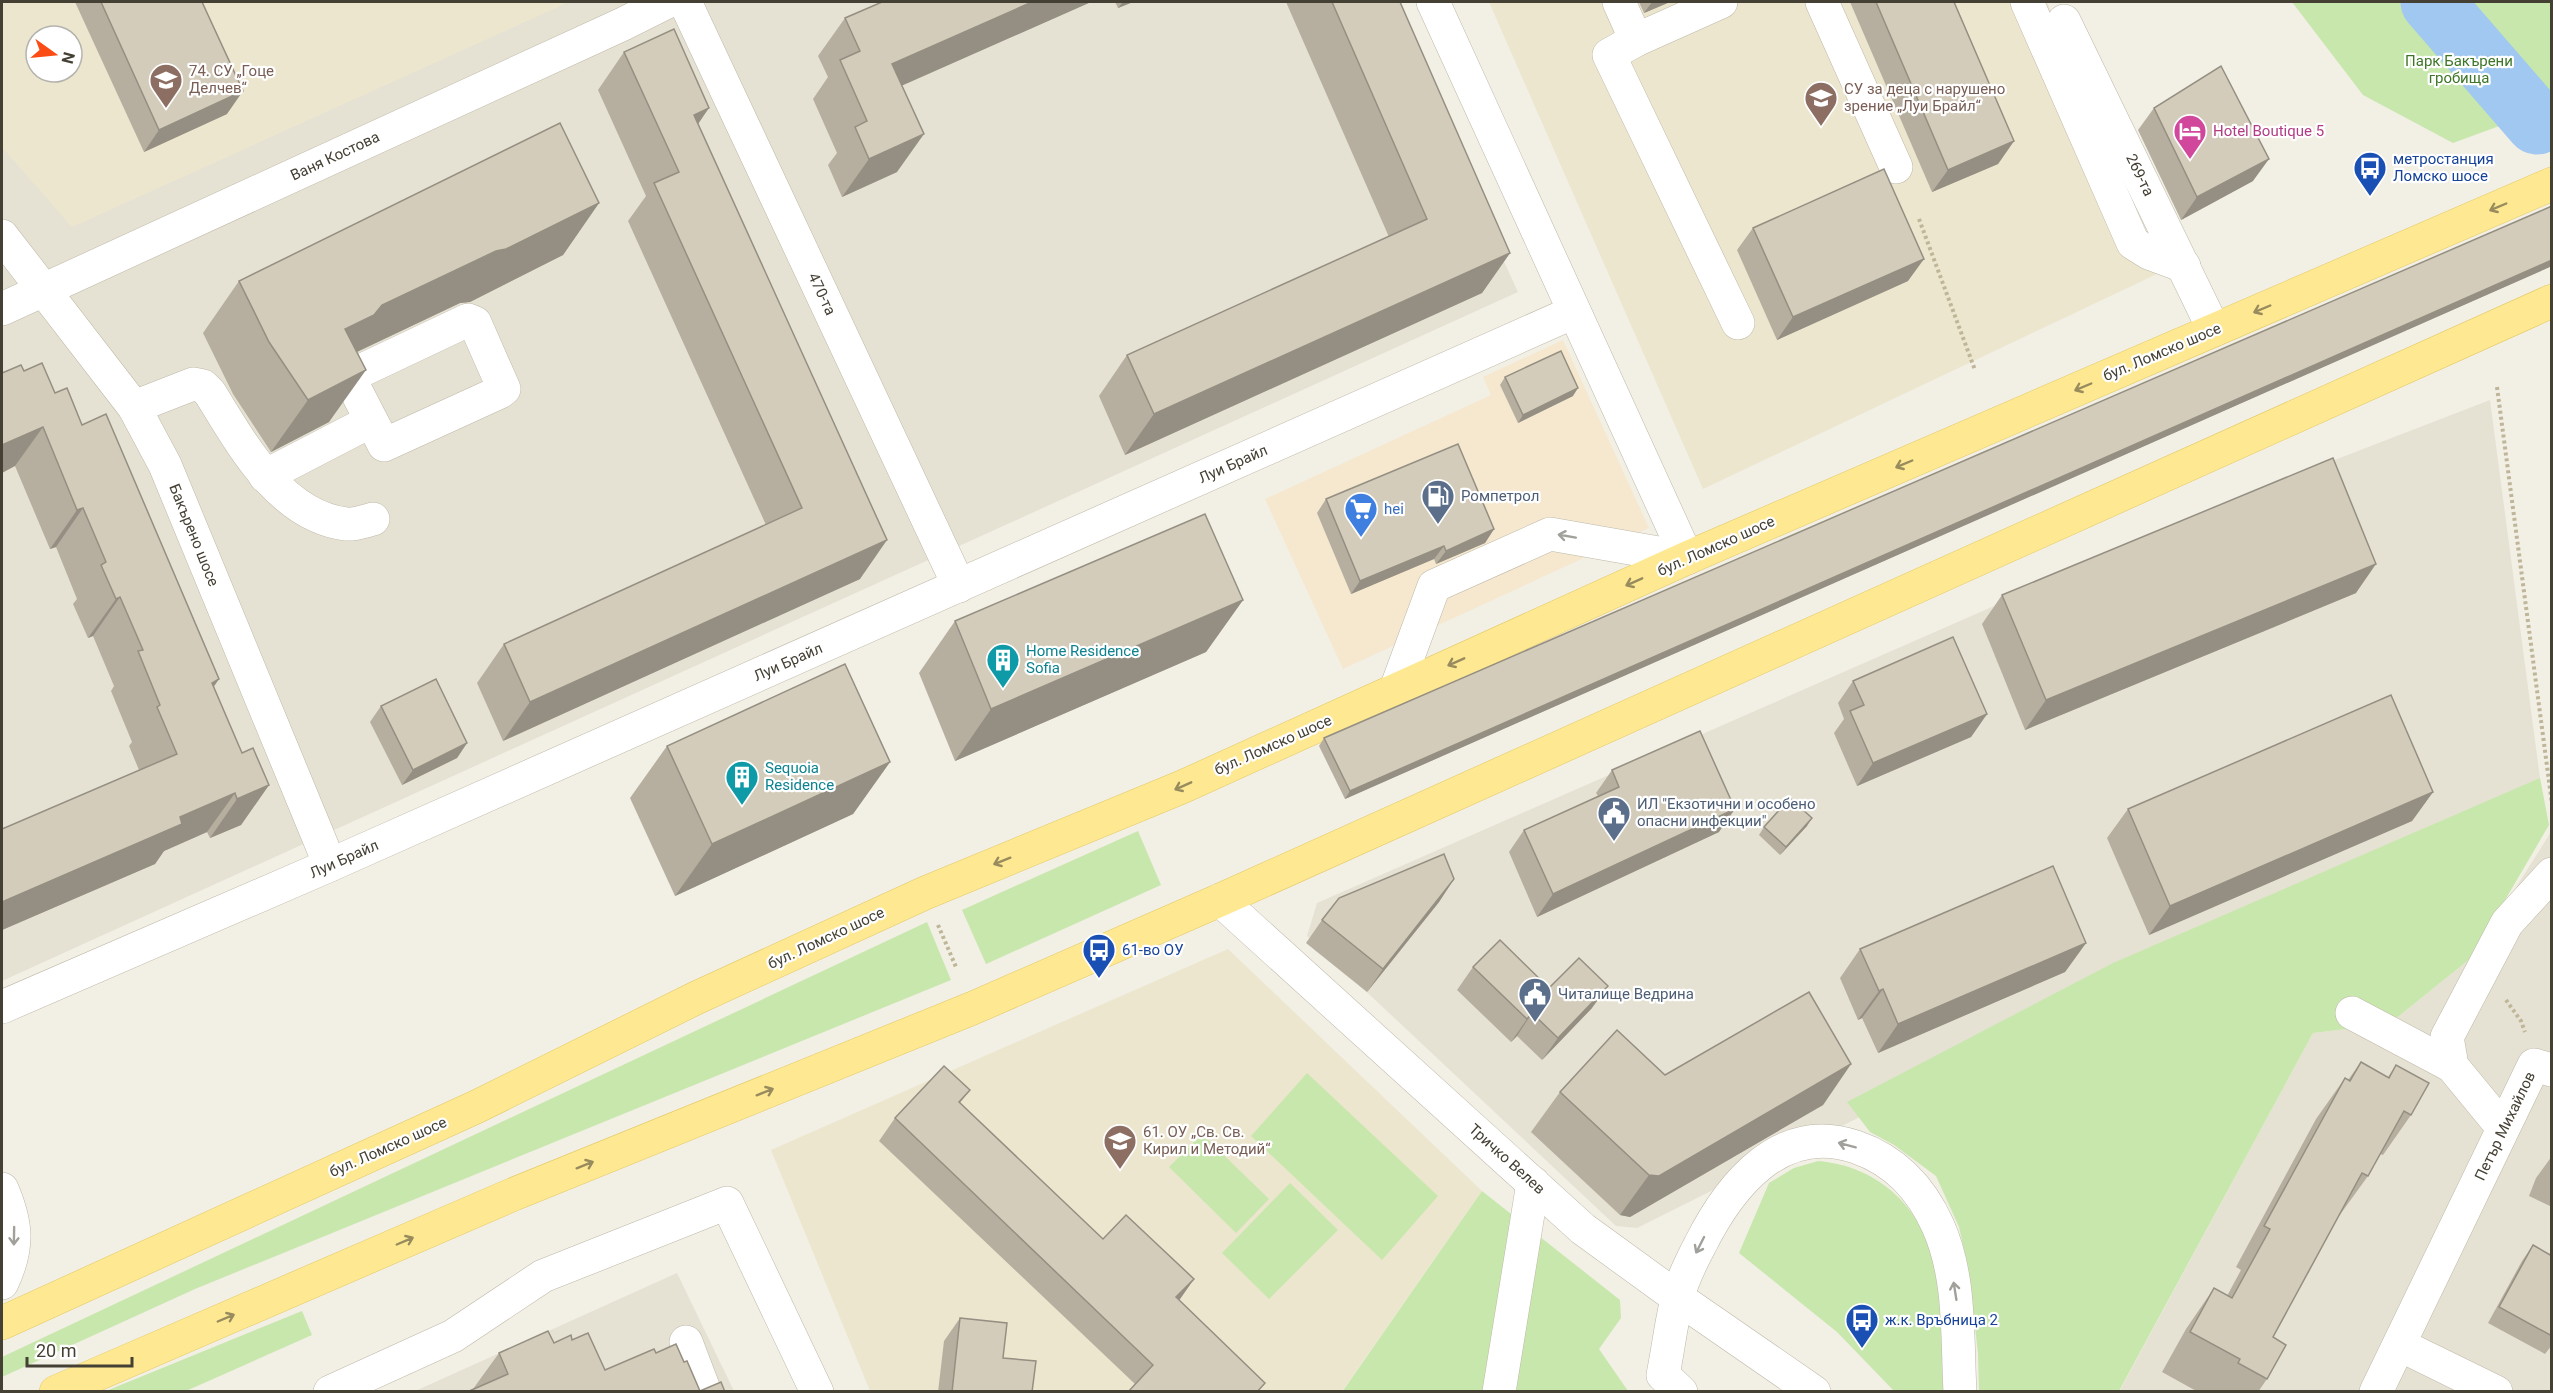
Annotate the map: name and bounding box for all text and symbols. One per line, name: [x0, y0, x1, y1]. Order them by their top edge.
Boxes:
north arrow: [24, 24, 84, 84]
text: N: [57, 50, 79, 66]
park label: Парк Бакърени гробища: [2405, 52, 2513, 87]
school or university icon: 74. СУ „Гоце Делчев“: [148, 62, 184, 109]
place label: 74. СУ „Гоце Делчев“: [189, 62, 274, 97]
school or university icon: СУ за деца с нарушено зрение „Луи Брайл“: [1803, 80, 1839, 127]
place label: СУ за деца с нарушено зрение „Луи Брайл“: [1844, 80, 2005, 115]
hotel icon: Hotel Boutique 5: [2172, 113, 2208, 160]
place label: Hotel Boutique 5: [2213, 122, 2324, 140]
street label: Ваня Костова: [288, 128, 382, 184]
bus stop icon: метростанция Ломско шосе: [2352, 150, 2388, 197]
place label: метростанция Ломско шосе: [2393, 150, 2494, 185]
street label: 269-та: [2122, 151, 2158, 199]
one-way arrow: [2489, 202, 2507, 214]
street label: 470-та: [804, 270, 840, 318]
one-way arrow: [2253, 304, 2272, 315]
street label: бул. Ломско шосе: [2100, 319, 2224, 385]
one-way arrow: [2074, 381, 2092, 393]
street label: Луи Брайл: [1196, 441, 1270, 487]
one-way arrow: [1895, 459, 1914, 470]
fuel station icon: Ромпетрол: [1420, 478, 1456, 525]
street label: Бакърено шосе: [165, 481, 223, 589]
place label: Ромпетрол: [1461, 487, 1539, 505]
supermarket icon: hei: [1343, 491, 1379, 538]
place label: hei: [1384, 500, 1404, 518]
street label: бул. Ломско шосе: [1655, 512, 1777, 580]
one-way arrow: [1558, 531, 1578, 542]
one-way arrow: [1625, 577, 1643, 588]
street label: Луи Брайл: [751, 639, 825, 685]
building icon: Home Residence Sofia: [985, 642, 1021, 689]
place label: Home Residence Sofia: [1026, 642, 1139, 677]
one-way arrow: [1447, 657, 1465, 669]
street label: бул. Ломско шосе: [1212, 711, 1334, 779]
building icon: Sequoia Residence: [724, 759, 760, 806]
place label: Sequoia Residence: [765, 759, 834, 794]
one-way arrow: [1174, 781, 1192, 792]
public building icon: ИЛ "Екзотични и особено опасни инфекции": [1596, 795, 1632, 842]
place label: ИЛ "Екзотични и особено опасни инфекции": [1637, 795, 1815, 830]
street label: Луи Брайл: [307, 836, 381, 882]
one-way arrow: [994, 856, 1012, 867]
street label: бул. Ломско шосе: [765, 903, 887, 973]
bus stop icon: 61-во ОУ: [1081, 932, 1117, 979]
place label: 61-во ОУ: [1122, 941, 1184, 959]
public building icon: Читалище Ведрина: [1517, 976, 1553, 1023]
place label: Читалище Ведрина: [1558, 985, 1694, 1003]
street label: Петър Михайлов: [2471, 1069, 2539, 1183]
one-way arrow: [756, 1086, 774, 1097]
street label: бул. Ломско шосе: [327, 1113, 449, 1181]
street label: Тричко Велев: [1465, 1120, 1549, 1198]
school or university icon: 61. ОУ „Св. Св. Кирил и Методий“: [1102, 1123, 1138, 1170]
place label: 61. ОУ „Св. Св. Кирил и Методий“: [1143, 1123, 1271, 1158]
one-way arrow: [1838, 1138, 1857, 1150]
one-way arrow: [575, 1159, 593, 1170]
one-way arrow: [8, 1225, 19, 1245]
one-way arrow: [395, 1235, 414, 1246]
one-way arrow: [1693, 1236, 1705, 1254]
one-way arrow: [1949, 1282, 1960, 1302]
bus stop icon: ж.к. Връбница 2: [1844, 1302, 1880, 1349]
place label: ж.к. Връбница 2: [1885, 1311, 1998, 1329]
one-way arrow: [216, 1312, 235, 1323]
scale bar: [27, 1330, 132, 1368]
text: 20 m: [36, 1340, 76, 1361]

